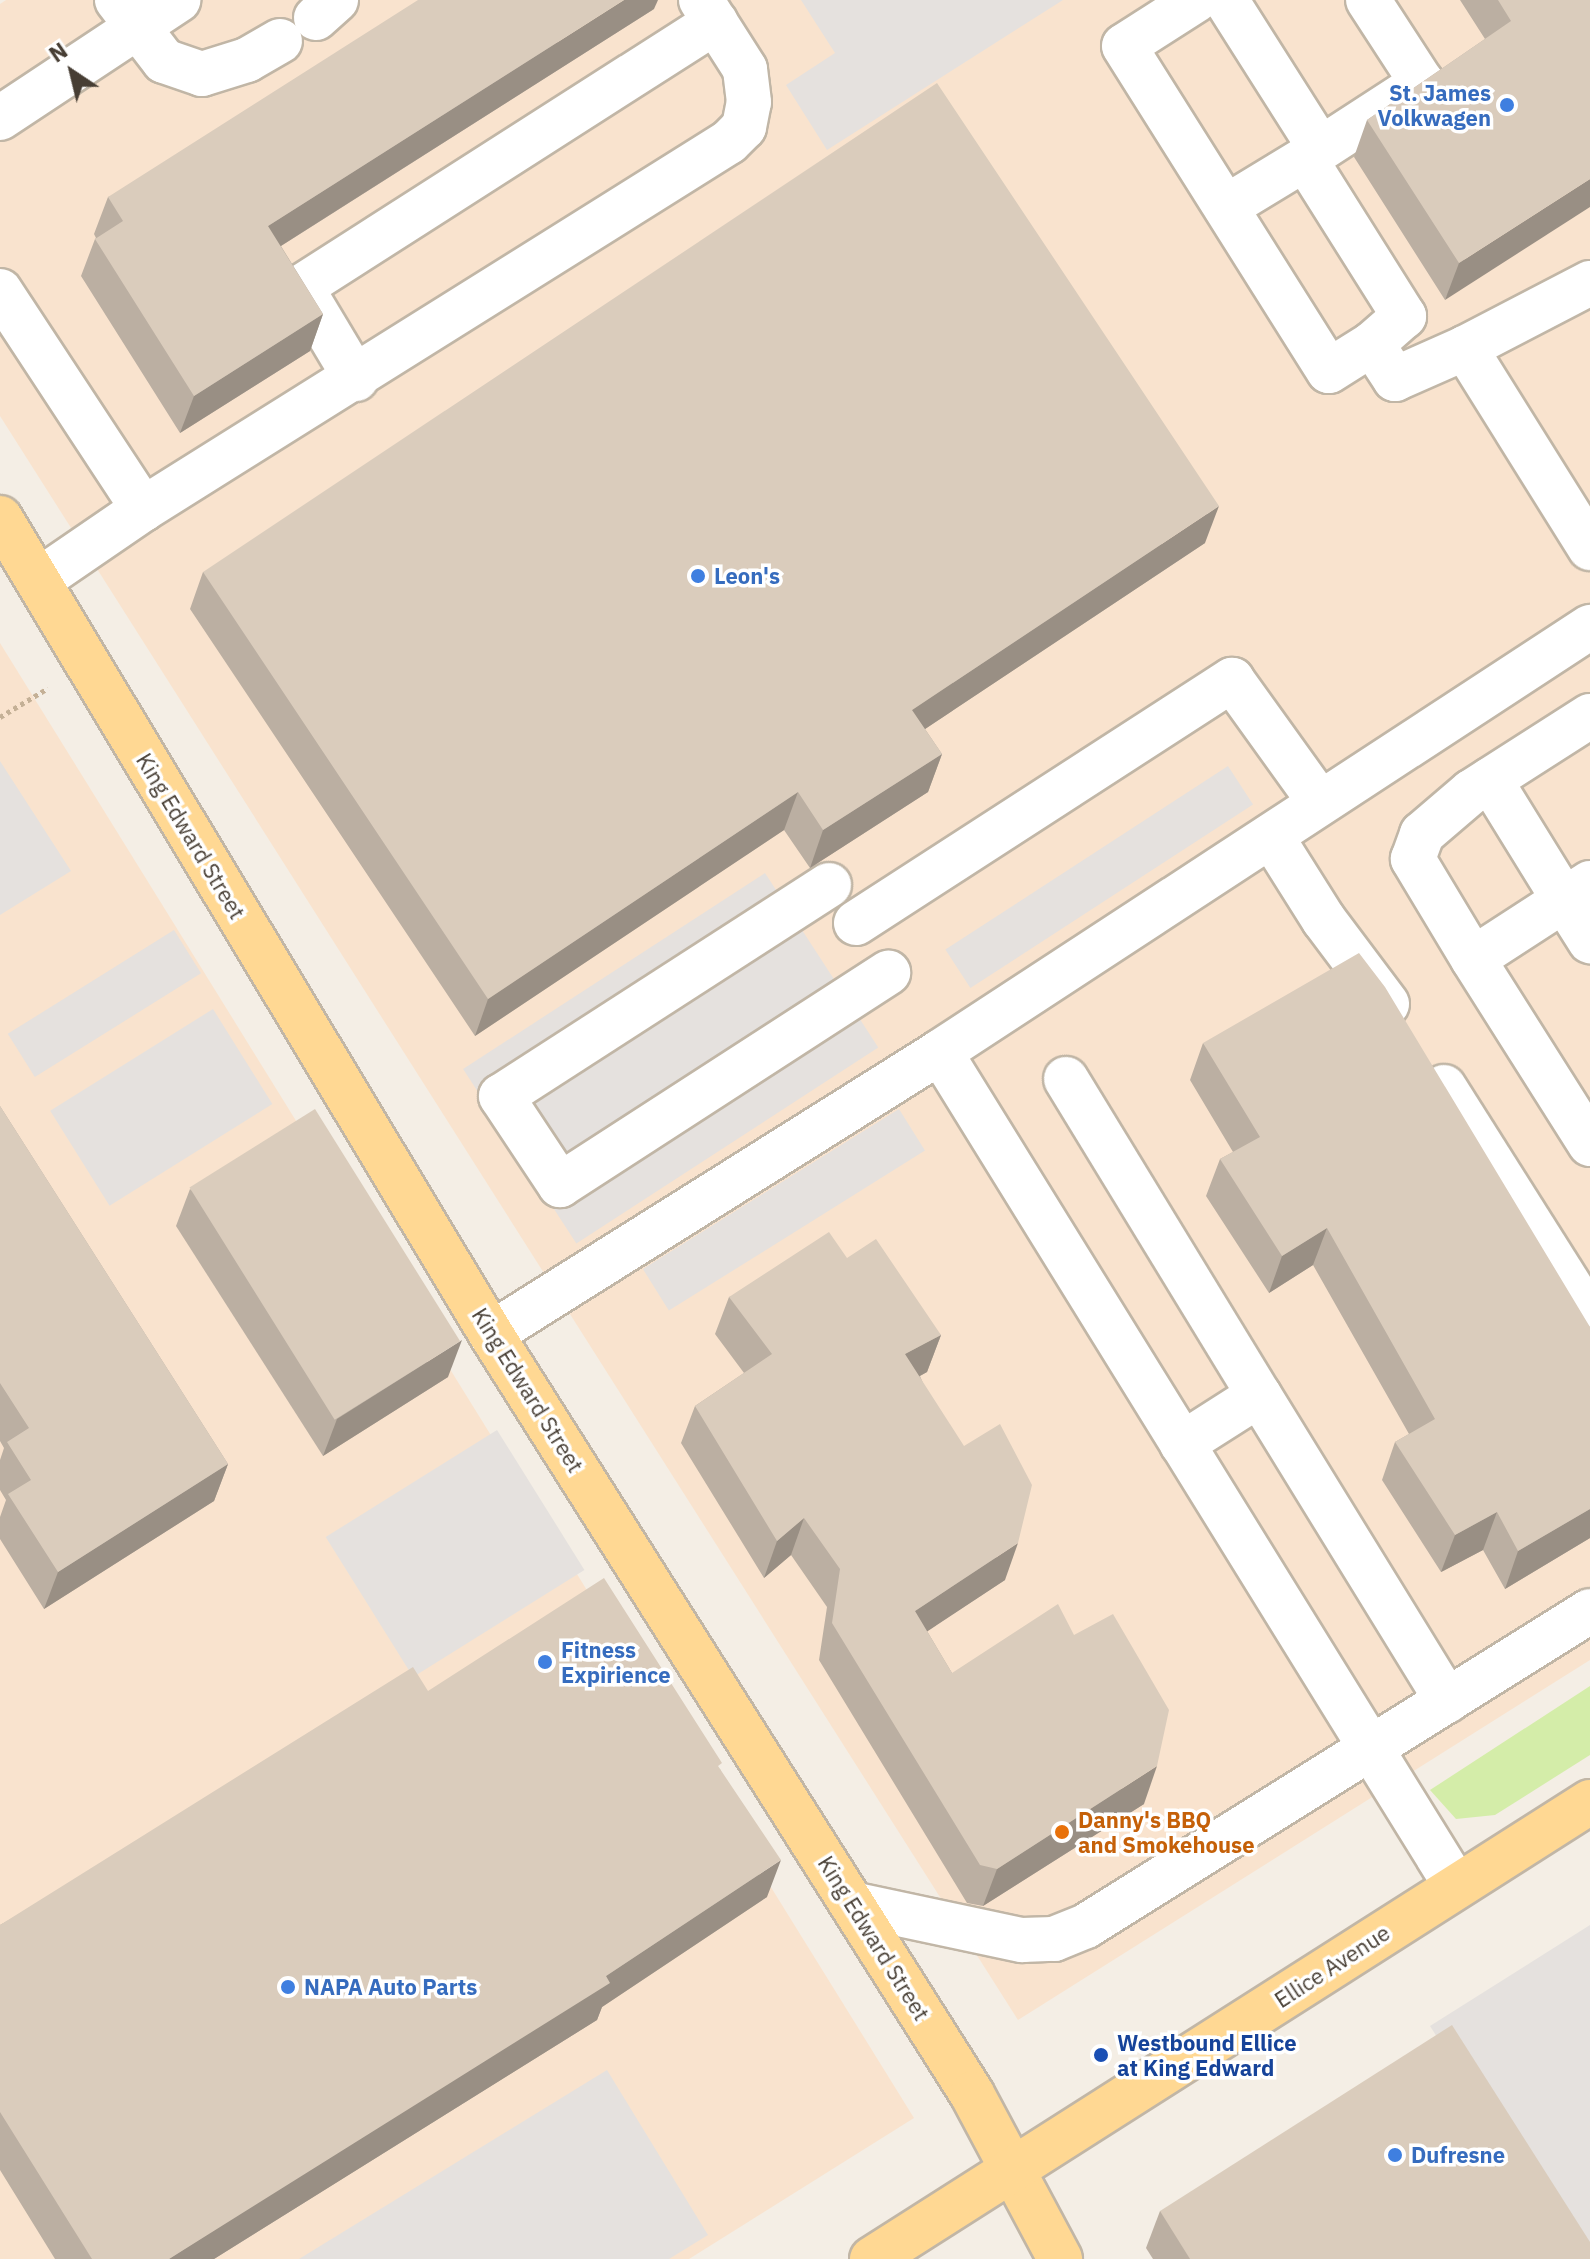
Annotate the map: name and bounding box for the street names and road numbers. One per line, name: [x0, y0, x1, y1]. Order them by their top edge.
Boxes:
street label: King Edward Street: [131, 748, 251, 924]
street label: King Edward Street: [467, 1303, 589, 1477]
street label: King Edward Street: [813, 1851, 935, 2025]
street label: Ellice Avenue: [1270, 1919, 1394, 2013]

